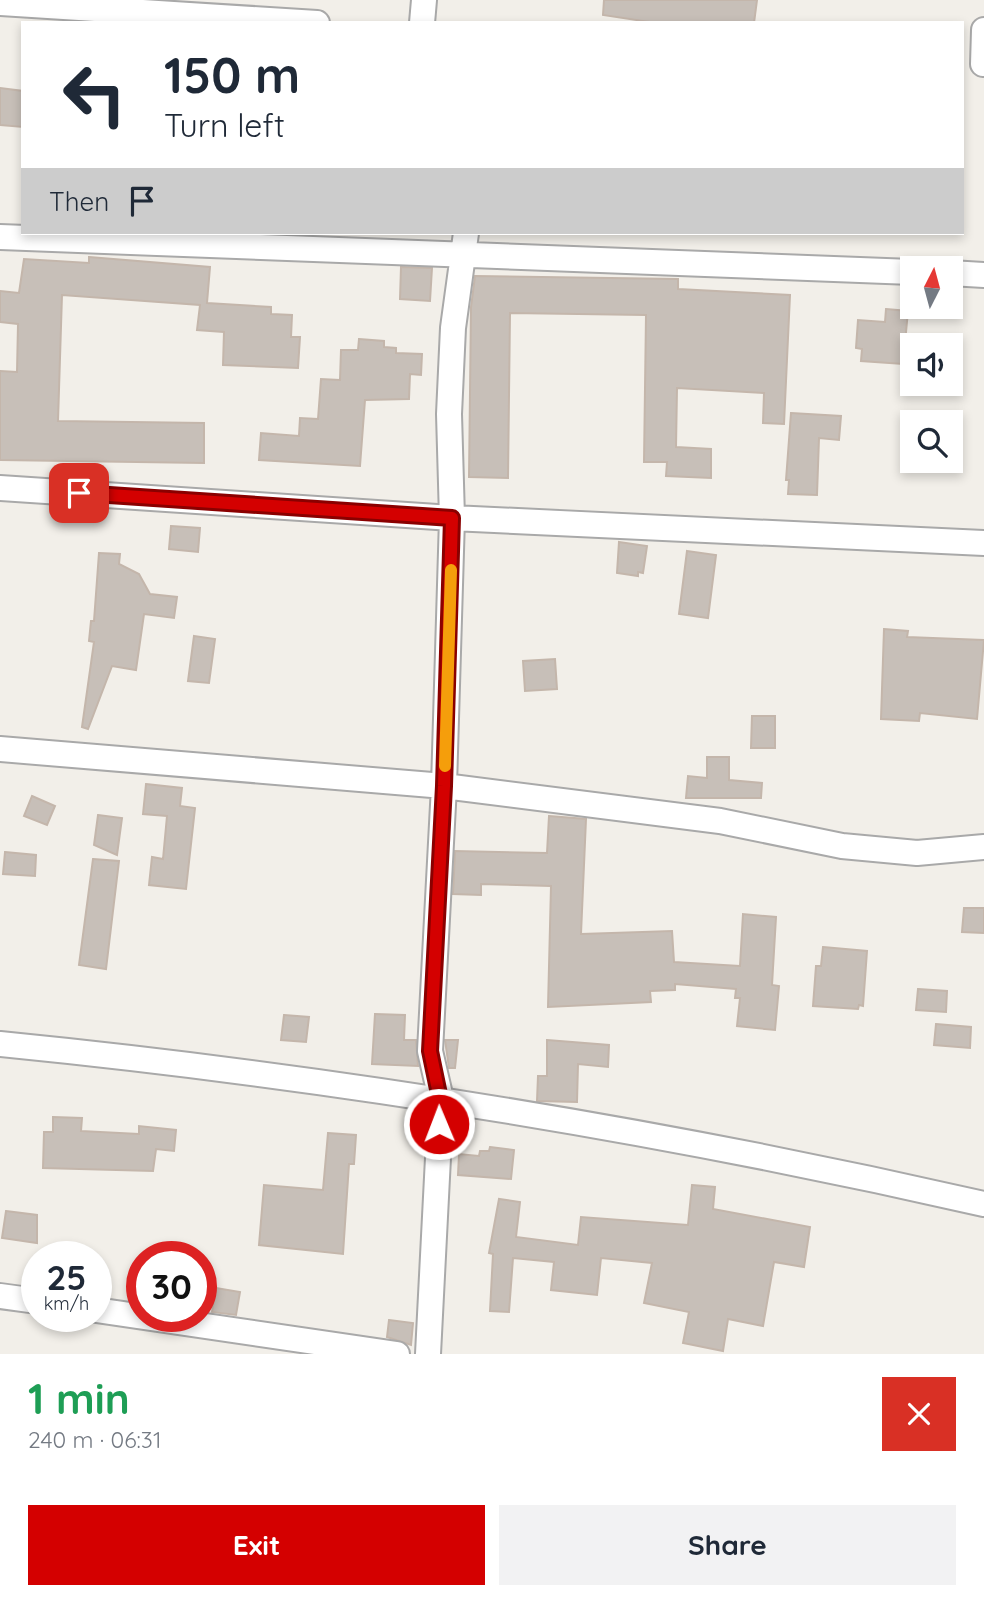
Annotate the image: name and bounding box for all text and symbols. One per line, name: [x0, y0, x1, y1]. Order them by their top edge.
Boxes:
text: 150 m: [164, 44, 300, 105]
icon: left: [49, 49, 140, 140]
text: Turn left: [164, 105, 285, 145]
icon: arrive: [123, 182, 161, 220]
text: Then: [49, 185, 109, 218]
north arrow: [900, 256, 962, 318]
map controls: [900, 256, 963, 473]
button: sound: [900, 333, 963, 396]
button: search: [900, 410, 963, 473]
pin: [49, 463, 109, 523]
icon: arrive: [60, 474, 98, 512]
position arrow: [402, 1087, 476, 1161]
speed limit sign: 30: [126, 1241, 217, 1332]
text: 25: [46, 1255, 87, 1299]
text: km/h: [44, 1292, 89, 1315]
text: 1 min: [28, 1372, 130, 1425]
button: close: [882, 1377, 956, 1451]
text: 240 m · 06:31: [28, 1425, 161, 1454]
button: Exit: [28, 1505, 485, 1585]
button: Share: [499, 1505, 956, 1585]

